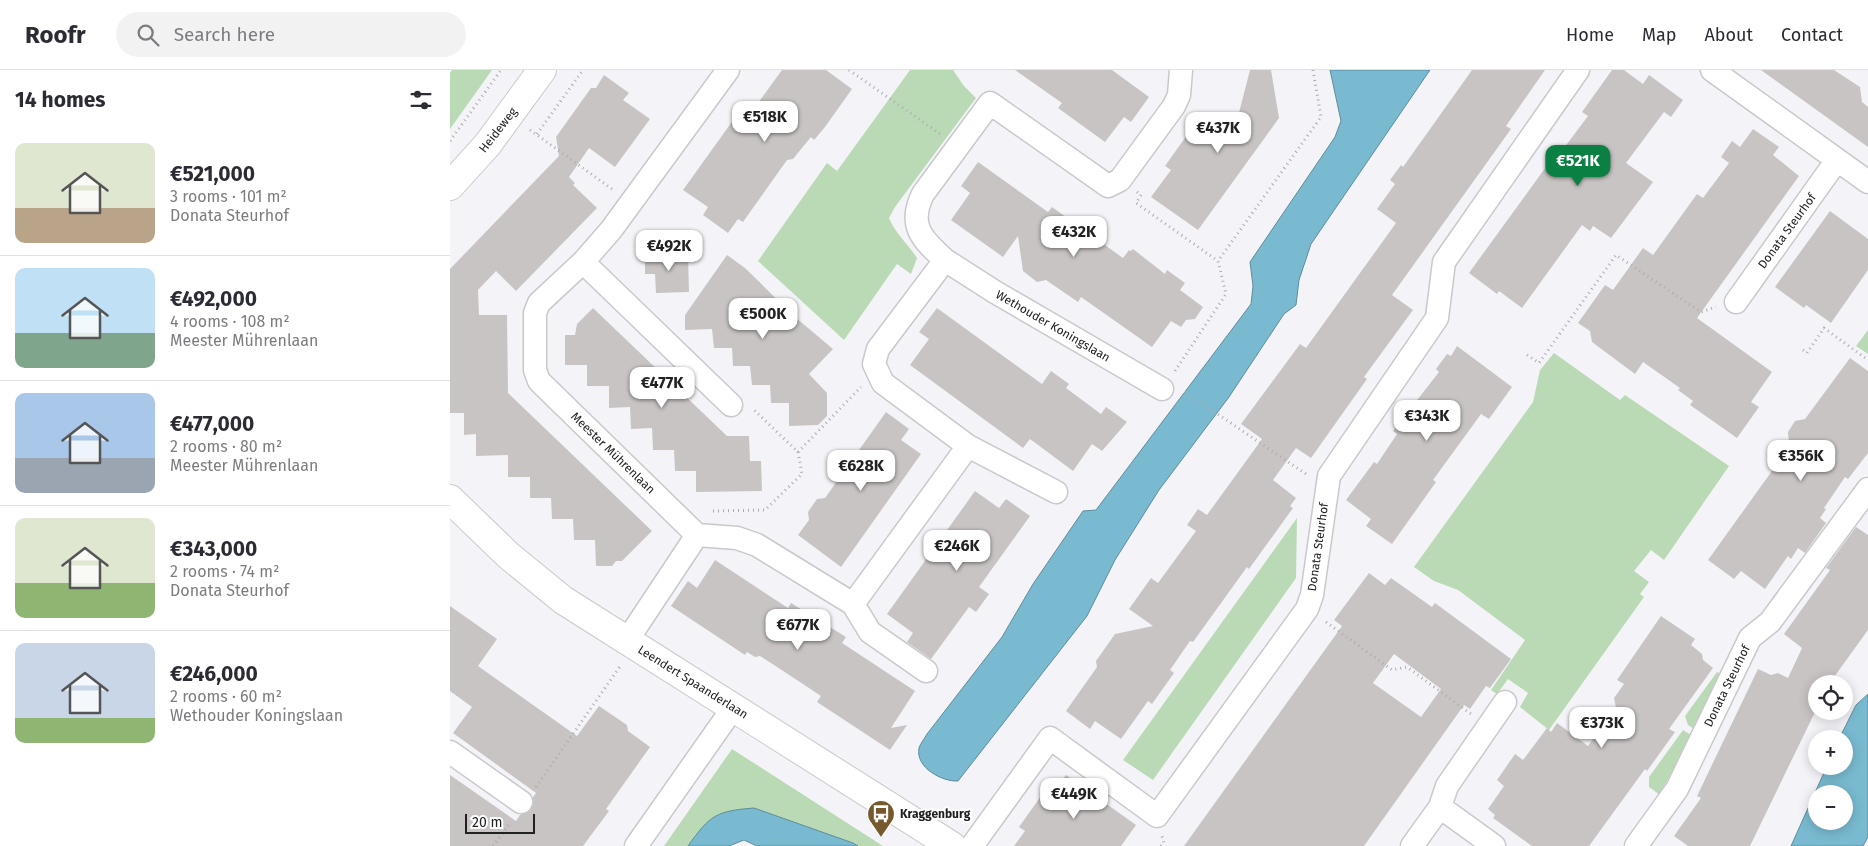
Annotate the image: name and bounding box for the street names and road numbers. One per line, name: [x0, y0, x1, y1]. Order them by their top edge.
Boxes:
street label: Heideweg: [476, 104, 520, 155]
street label: Donata Steurhof: [1755, 190, 1819, 271]
street label: Wethouder Koningslaan: [993, 287, 1113, 365]
street label: Meester Mührenlaan: [568, 409, 658, 497]
street label: Donata Steurhof: [1305, 501, 1331, 592]
street label: Leendert Spaanderlaan: [635, 642, 751, 722]
street label: Donata Steurhof: [1701, 642, 1753, 729]

